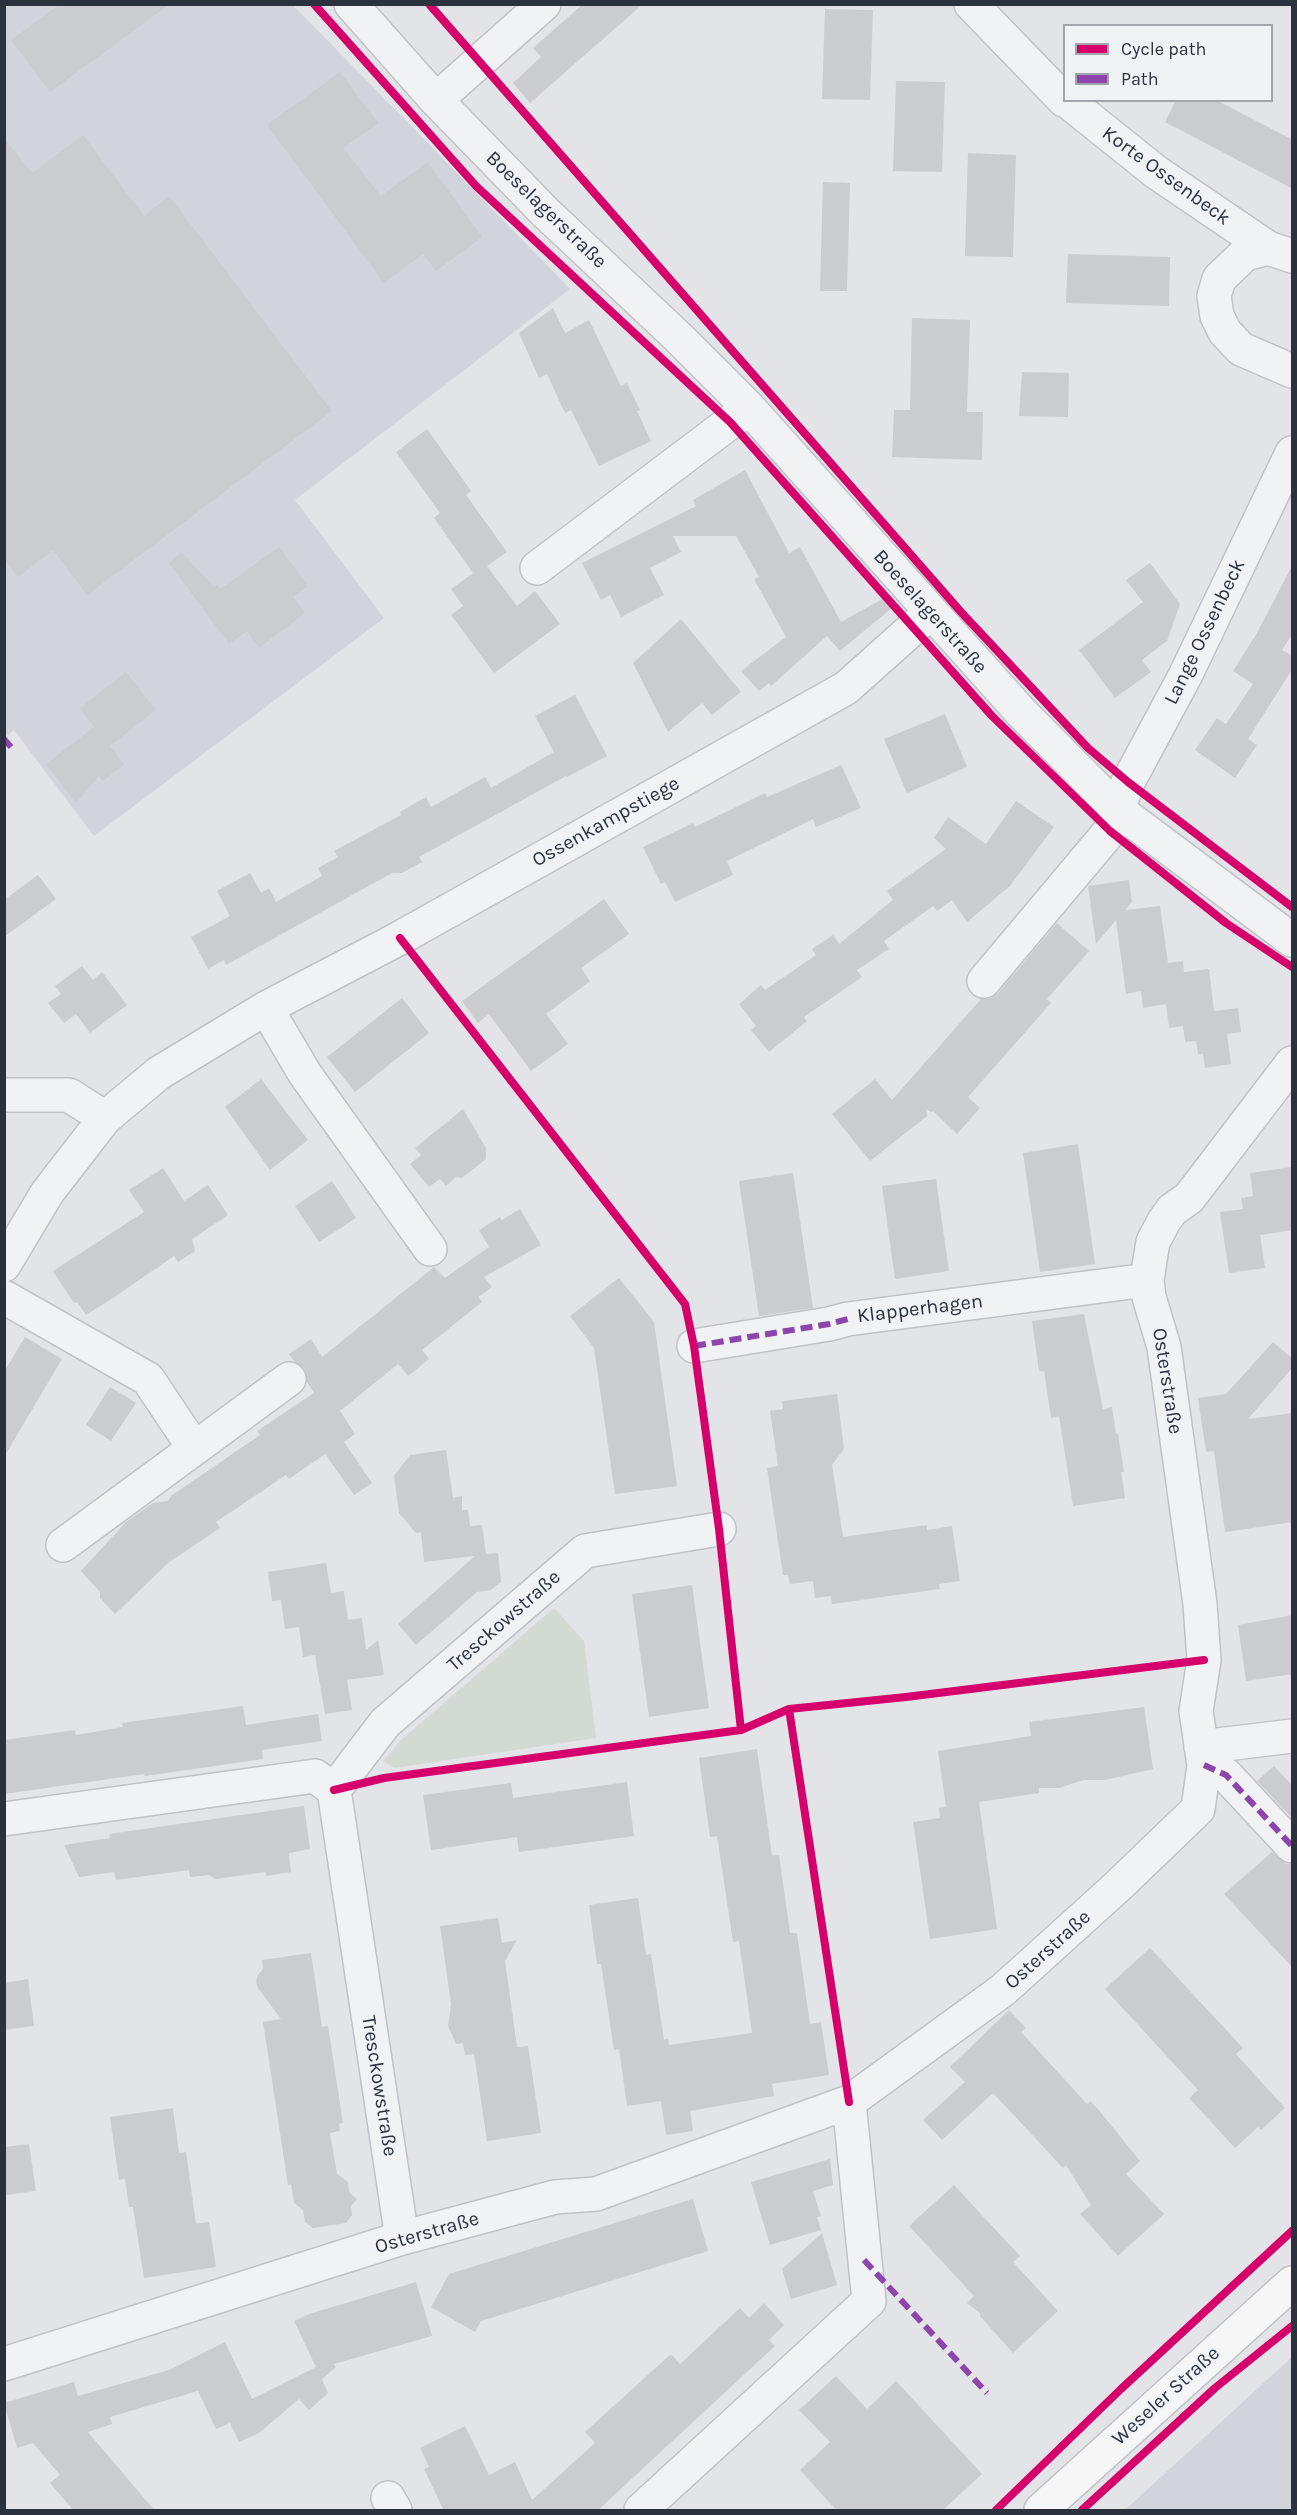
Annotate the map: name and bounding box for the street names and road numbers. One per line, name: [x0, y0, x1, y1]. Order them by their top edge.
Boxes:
street label: Korte Ossenbeck: [1097, 121, 1235, 231]
street label: Boeselagerstraße: [481, 146, 611, 274]
street label: Boeselagerstraße: [868, 545, 992, 679]
street label: Lange Ossenbeck: [1159, 555, 1251, 709]
street label: Ossenkampstiege: [528, 772, 684, 872]
street label: Klapperhagen: [856, 1289, 984, 1329]
street label: Osterstraße: [1147, 1326, 1187, 1436]
street label: Tresckowstraße: [442, 1565, 566, 1677]
street label: Osterstraße: [1000, 1905, 1096, 1995]
street label: Tresckowstraße: [356, 2014, 402, 2158]
street label: Osterstraße: [372, 2207, 482, 2259]
street label: Weseler Straße: [1107, 2341, 1225, 2451]

